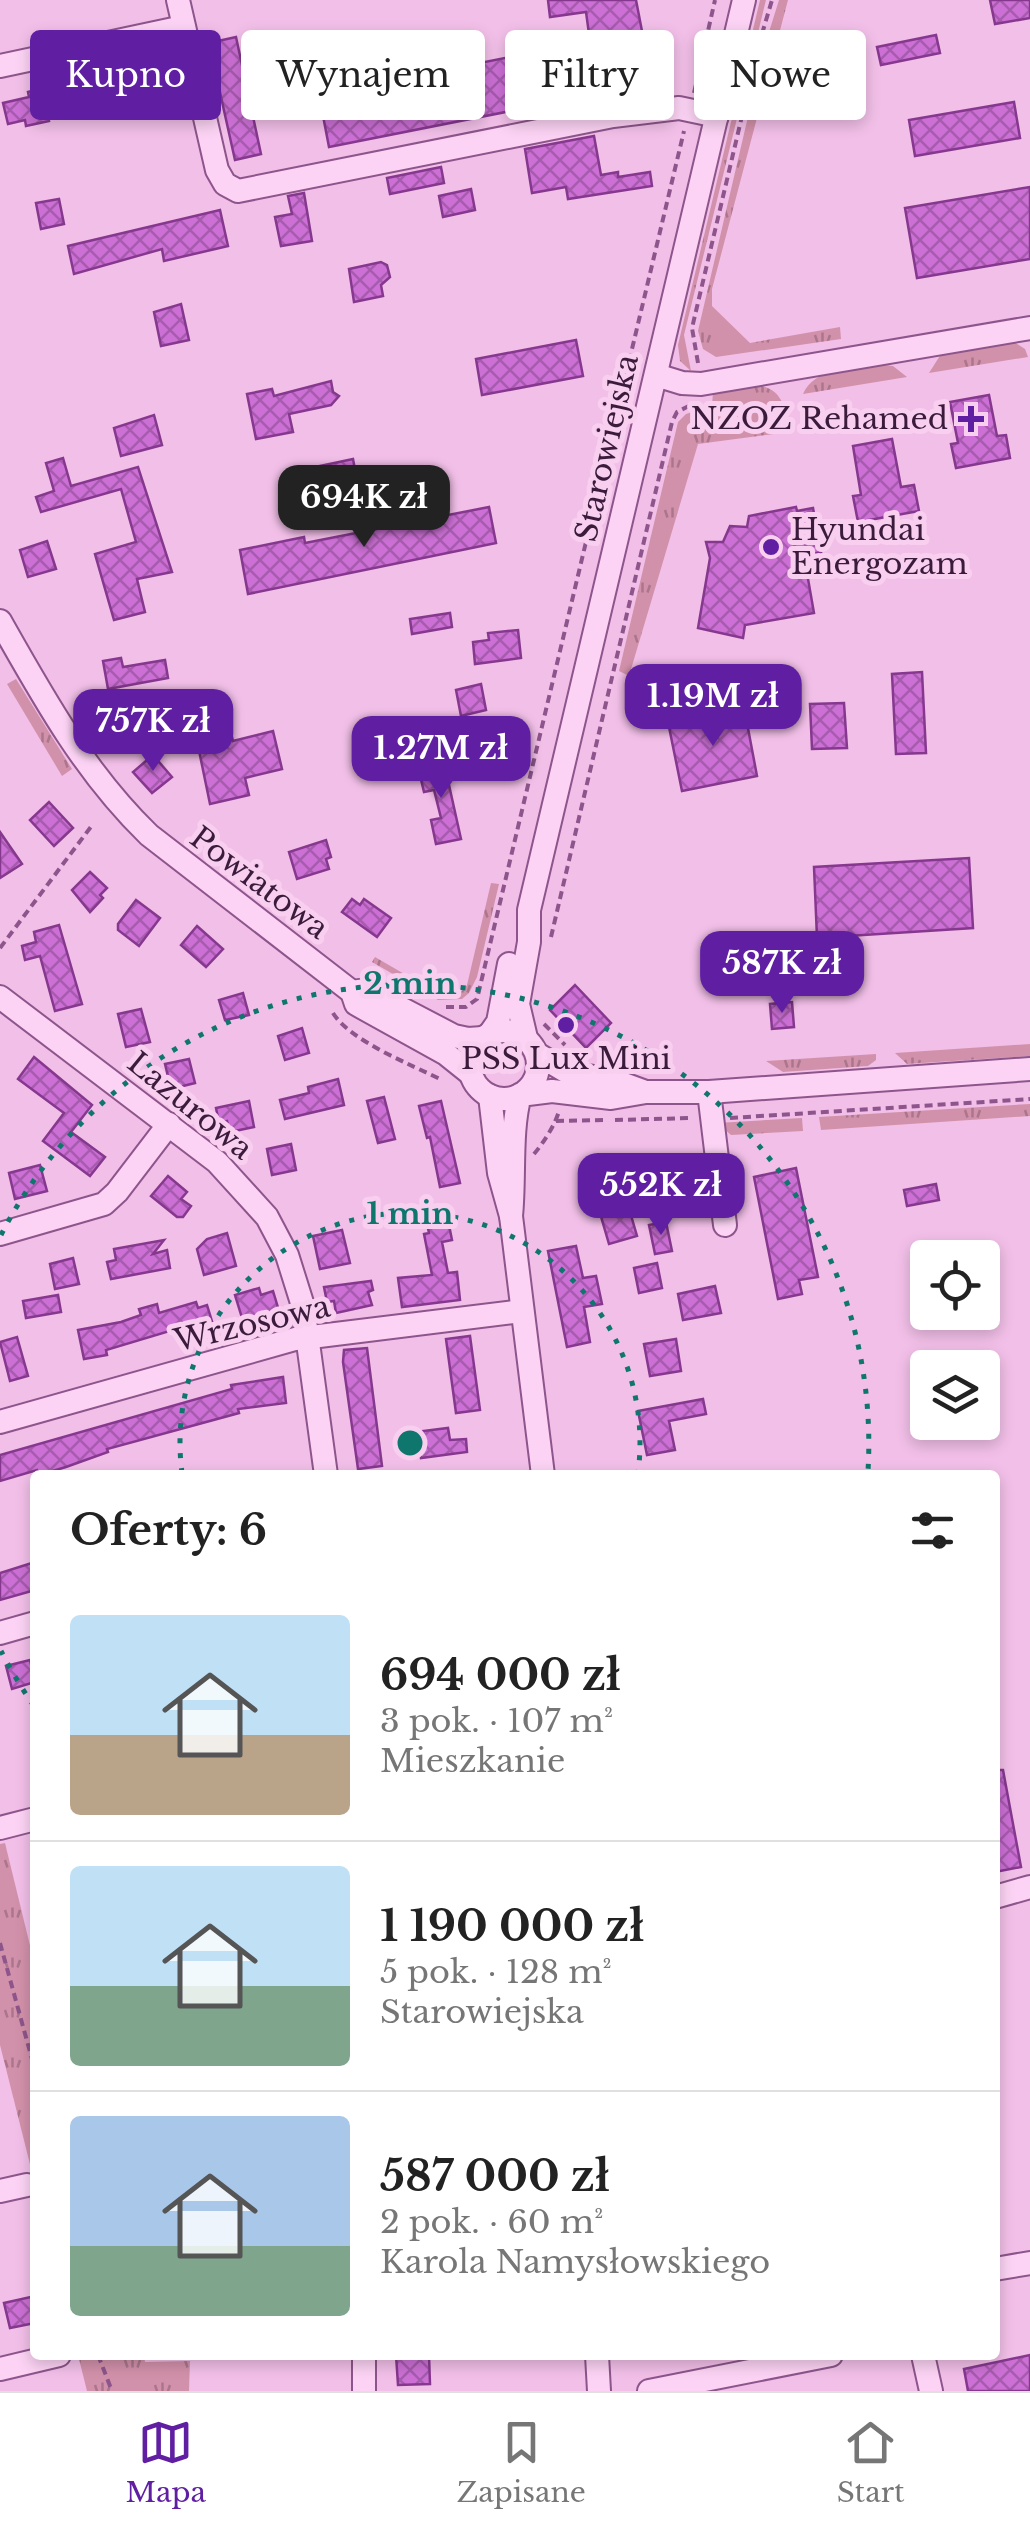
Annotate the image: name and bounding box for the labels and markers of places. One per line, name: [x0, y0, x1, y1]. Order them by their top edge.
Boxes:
place label: NZOZ Rehamed: [691, 400, 948, 437]
marker: NZOZ Rehamed: [958, 406, 984, 432]
pin: 694K zł: [272, 465, 456, 550]
place label: Hyundai Energozam: [791, 511, 968, 582]
marker: Hyundai Energozam: [760, 536, 782, 558]
pin: 1.19M zł: [610, 664, 816, 749]
pin: 757K zł: [61, 689, 245, 774]
pin: 1.27M zł: [338, 716, 544, 801]
pin: 587K zł: [690, 931, 874, 1016]
marker: PSS Lux Mini: [555, 1014, 577, 1036]
place label: PSS Lux Mini: [461, 1040, 671, 1077]
pin: 552K zł: [569, 1153, 753, 1238]
centre of rings: [392, 1425, 428, 1461]

